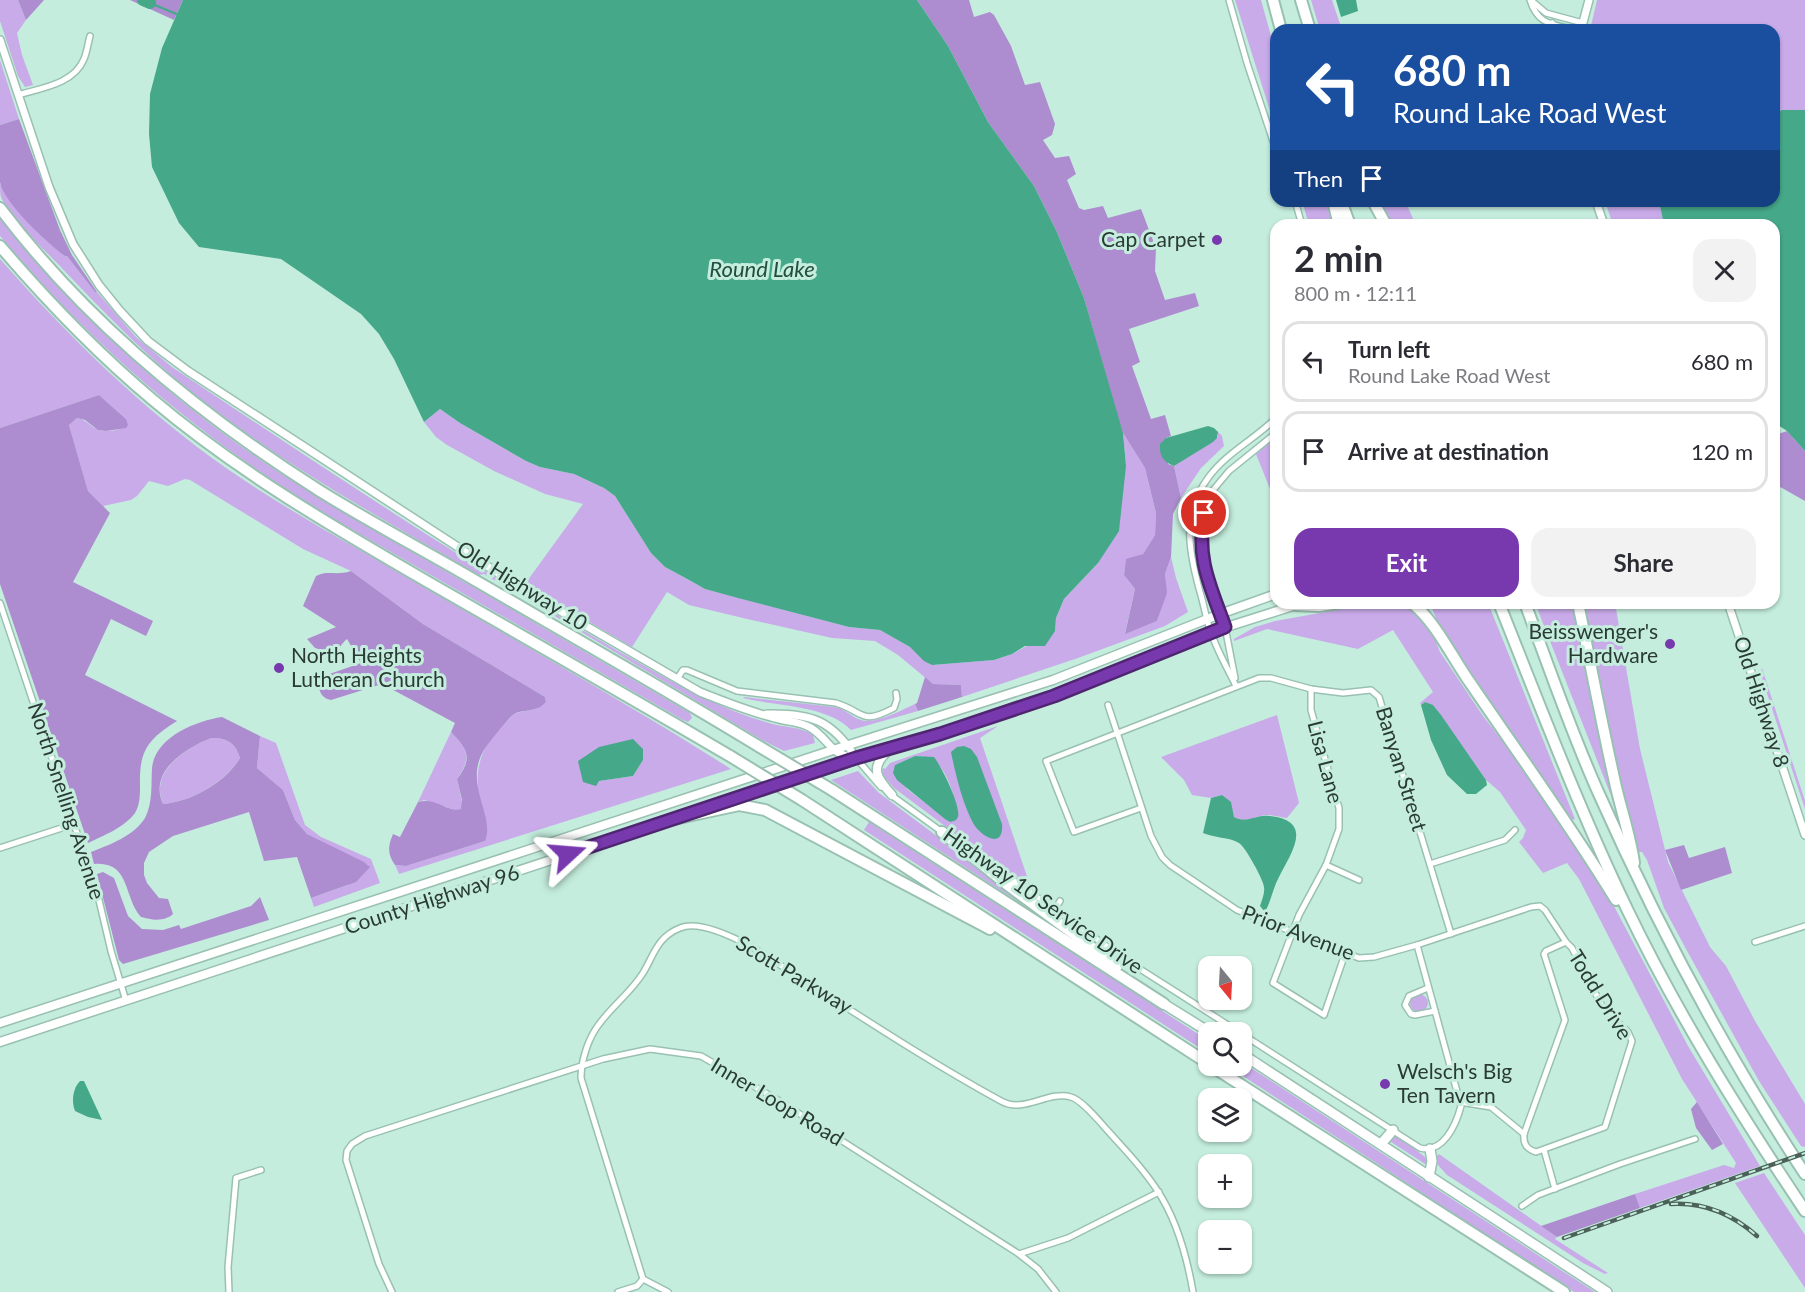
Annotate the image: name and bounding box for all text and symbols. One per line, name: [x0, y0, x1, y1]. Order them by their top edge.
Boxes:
text: 680 m: [1393, 45, 1511, 95]
icon: left: [1294, 48, 1372, 126]
text: Round Lake Road West: [1393, 96, 1666, 129]
icon: arrive: [1355, 162, 1388, 195]
text: Then: [1294, 165, 1343, 192]
place label: Cap Carpet: [1101, 226, 1205, 251]
marker: Cap Carpet: [1210, 233, 1224, 247]
text: 2 min: [1294, 236, 1383, 280]
button: close: [1693, 239, 1756, 302]
water label: Round Lake: [709, 255, 815, 282]
text: 800 m · 12:11: [1294, 281, 1417, 305]
text: Turn left: [1348, 336, 1430, 363]
icon: left: [1297, 345, 1330, 378]
text: 680 m: [1691, 348, 1753, 375]
text: Round Lake Road West: [1348, 363, 1551, 387]
icon: arrive: [1297, 435, 1330, 468]
text: Arrive at destination: [1348, 438, 1549, 465]
text: 120 m: [1691, 438, 1753, 465]
pin: [1178, 487, 1229, 538]
icon: arrive: [1187, 496, 1220, 529]
button: Exit: [1294, 528, 1519, 597]
button: Share: [1531, 528, 1756, 597]
street label: Old Highway 10: [453, 535, 593, 635]
place label: Beisswenger's Hardware: [1528, 618, 1658, 667]
street label: Old Highway 8: [1729, 633, 1795, 770]
marker: Beisswenger's Hardware: [1663, 637, 1677, 651]
place label: North Heights Lutheran Church: [291, 642, 445, 691]
marker: North Heights Lutheran Church: [272, 661, 286, 675]
street label: North Snelling Avenue: [24, 699, 111, 902]
street label: Banyan Street: [1372, 703, 1433, 834]
street label: Lisa Lane: [1303, 717, 1349, 806]
street label: Highway 10 Service Drive: [939, 821, 1148, 978]
position arrow: [536, 822, 600, 886]
street label: County Highway 96: [341, 859, 522, 939]
street label: Prior Avenue: [1239, 899, 1358, 964]
street label: Scott Parkway: [732, 929, 858, 1018]
street label: Todd Drive: [1564, 945, 1639, 1044]
north arrow: [1198, 956, 1252, 1010]
map controls: [1198, 956, 1252, 1274]
button: search: [1198, 1022, 1252, 1076]
street label: Inner Loop Road: [707, 1051, 849, 1150]
place label: Welsch's Big Ten Tavern: [1397, 1058, 1512, 1107]
marker: Welsch's Big Ten Tavern: [1378, 1077, 1392, 1091]
button: layers: [1198, 1088, 1252, 1142]
button: +: [1198, 1154, 1252, 1208]
button: −: [1198, 1220, 1252, 1274]

